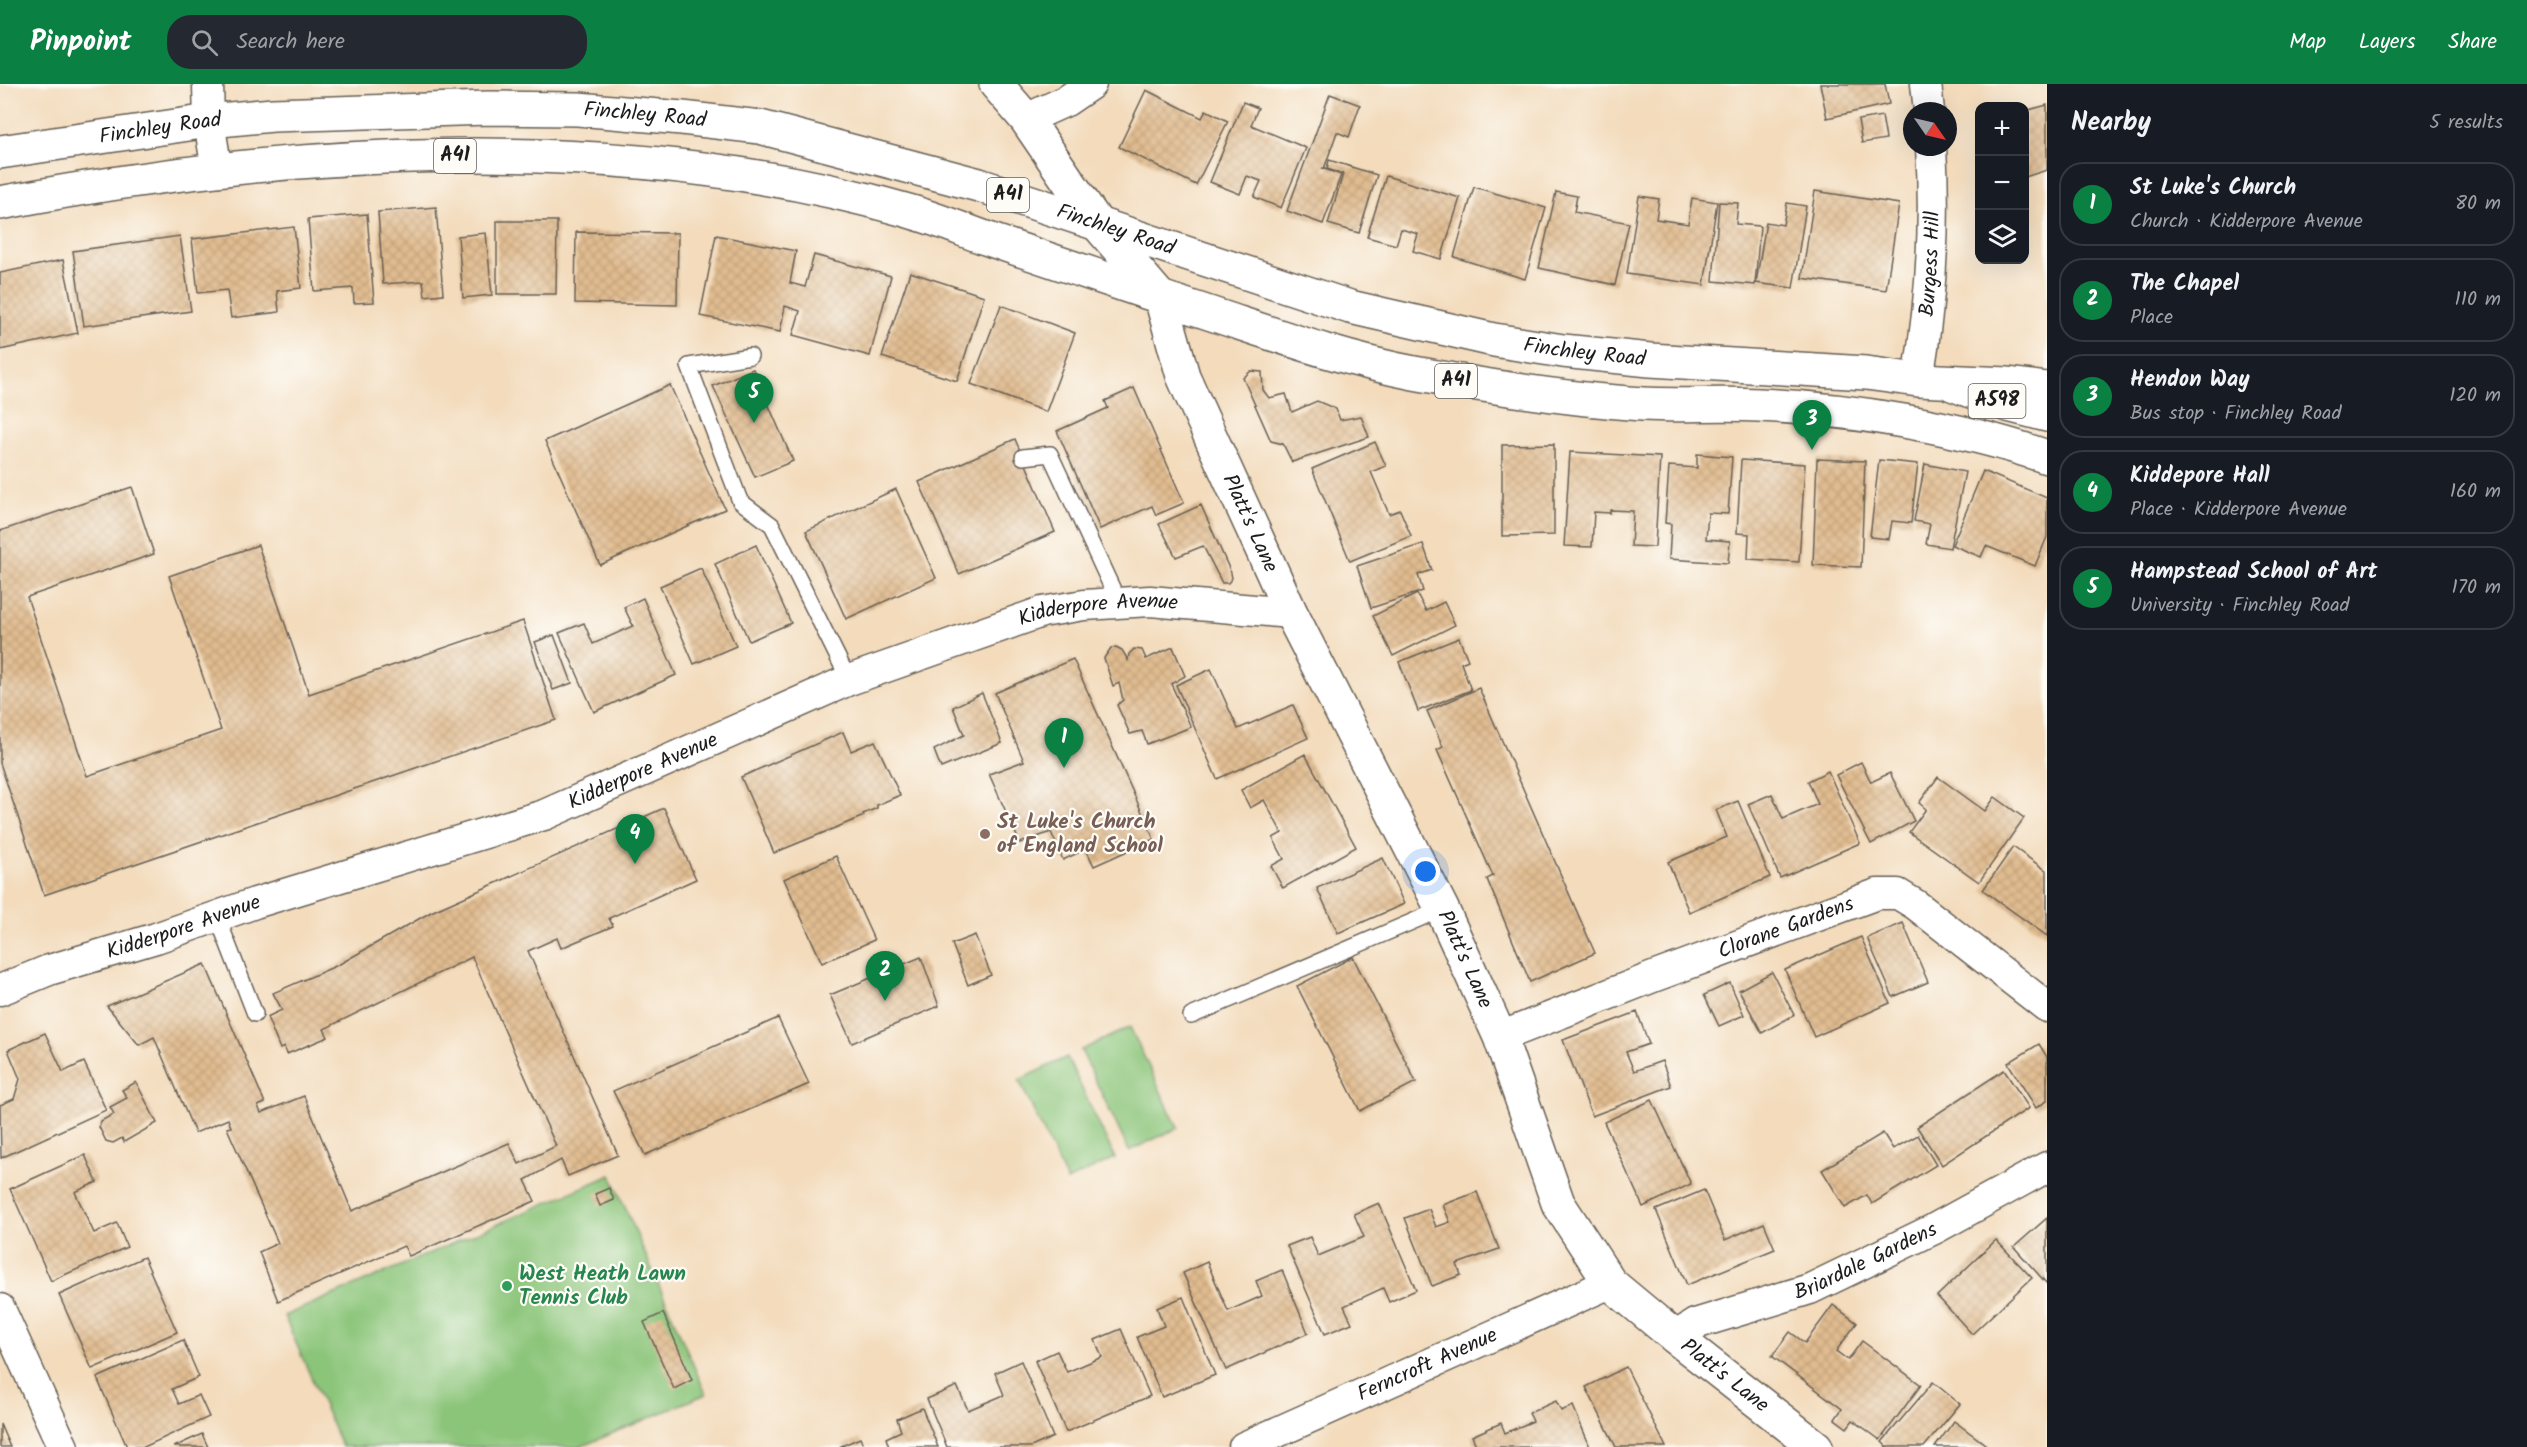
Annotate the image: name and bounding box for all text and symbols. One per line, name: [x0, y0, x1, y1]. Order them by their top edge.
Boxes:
search box: [167, 15, 587, 69]
text: Pinpoint: [30, 20, 131, 65]
text: Search here: [236, 25, 345, 60]
icon: search: [188, 26, 221, 59]
text: Map: [2289, 26, 2326, 59]
text: Layers: [2359, 26, 2415, 59]
text: Share: [2448, 26, 2497, 59]
street label: Finchley Road: [582, 93, 709, 137]
north arrow: [1903, 102, 1957, 156]
map controls: [1975, 102, 2029, 264]
button: +: [1975, 102, 2029, 156]
text: Nearby: [2071, 102, 2151, 144]
street label: Finchley Road: [97, 103, 223, 154]
text: 5 results: [2429, 107, 2503, 139]
road number: A41: [434, 139, 476, 173]
button: −: [1975, 156, 2029, 210]
text: St Luke's Church: [2130, 171, 2296, 206]
road number: A41: [987, 178, 1029, 212]
text: 1: [2089, 188, 2096, 220]
text: 80 m: [2455, 188, 2501, 220]
street label: Finchley Road: [1052, 195, 1180, 265]
text: Church · Kidderpore Avenue: [2130, 206, 2363, 238]
button: layers: [1975, 210, 2029, 264]
street label: Burgess Hill: [1910, 211, 1949, 318]
text: The Chapel: [2130, 267, 2239, 302]
text: 2: [2087, 284, 2098, 316]
text: 110 m: [2455, 284, 2501, 316]
text: Place: [2130, 302, 2173, 334]
street label: Finchley Road: [1521, 328, 1648, 376]
text: Hendon Way: [2130, 363, 2250, 398]
road number: A41: [1435, 364, 1477, 398]
pin: 5: [734, 374, 774, 423]
text: 3: [2087, 380, 2098, 412]
text: 120 m: [2449, 380, 2501, 412]
road number: A598: [1968, 384, 2026, 418]
text: Bus stop · Finchley Road: [2130, 398, 2341, 430]
pin: 3: [1792, 400, 1832, 450]
text: Kiddepore Hall: [2130, 459, 2270, 494]
street label: Platt's Lane: [1213, 469, 1287, 579]
text: 4: [2087, 476, 2098, 508]
text: 160 m: [2450, 476, 2501, 508]
text: Place · Kidderpore Avenue: [2130, 494, 2347, 526]
text: Hampstead School of Art: [2130, 555, 2377, 590]
text: 5: [2087, 572, 2098, 604]
text: 170 m: [2452, 572, 2501, 604]
street label: Kidderpore Avenue: [1013, 584, 1180, 636]
text: University · Finchley Road: [2130, 590, 2350, 622]
pin: 1: [1044, 718, 1084, 768]
street label: Kidderpore Avenue: [563, 723, 724, 819]
place label: St Luke's Church of England School: [997, 806, 1163, 863]
pin: 4: [616, 814, 654, 864]
marker: St Luke's Church of England School: [978, 827, 992, 841]
your location: [1411, 857, 1440, 886]
street label: Kidderpore Avenue: [102, 886, 265, 968]
street label: Clorane Gardens: [1713, 887, 1859, 968]
street label: Platt's Lane: [1428, 905, 1502, 1014]
pin: 2: [866, 952, 904, 1001]
street label: Briardale Gardens: [1790, 1213, 1943, 1309]
place label: West Heath Lawn Tennis Club: [519, 1258, 686, 1315]
marker: West Heath Lawn Tennis Club: [500, 1279, 514, 1293]
street label: Ferncroft Avenue: [1352, 1319, 1503, 1411]
street label: Platt's Lane: [1673, 1330, 1777, 1421]

